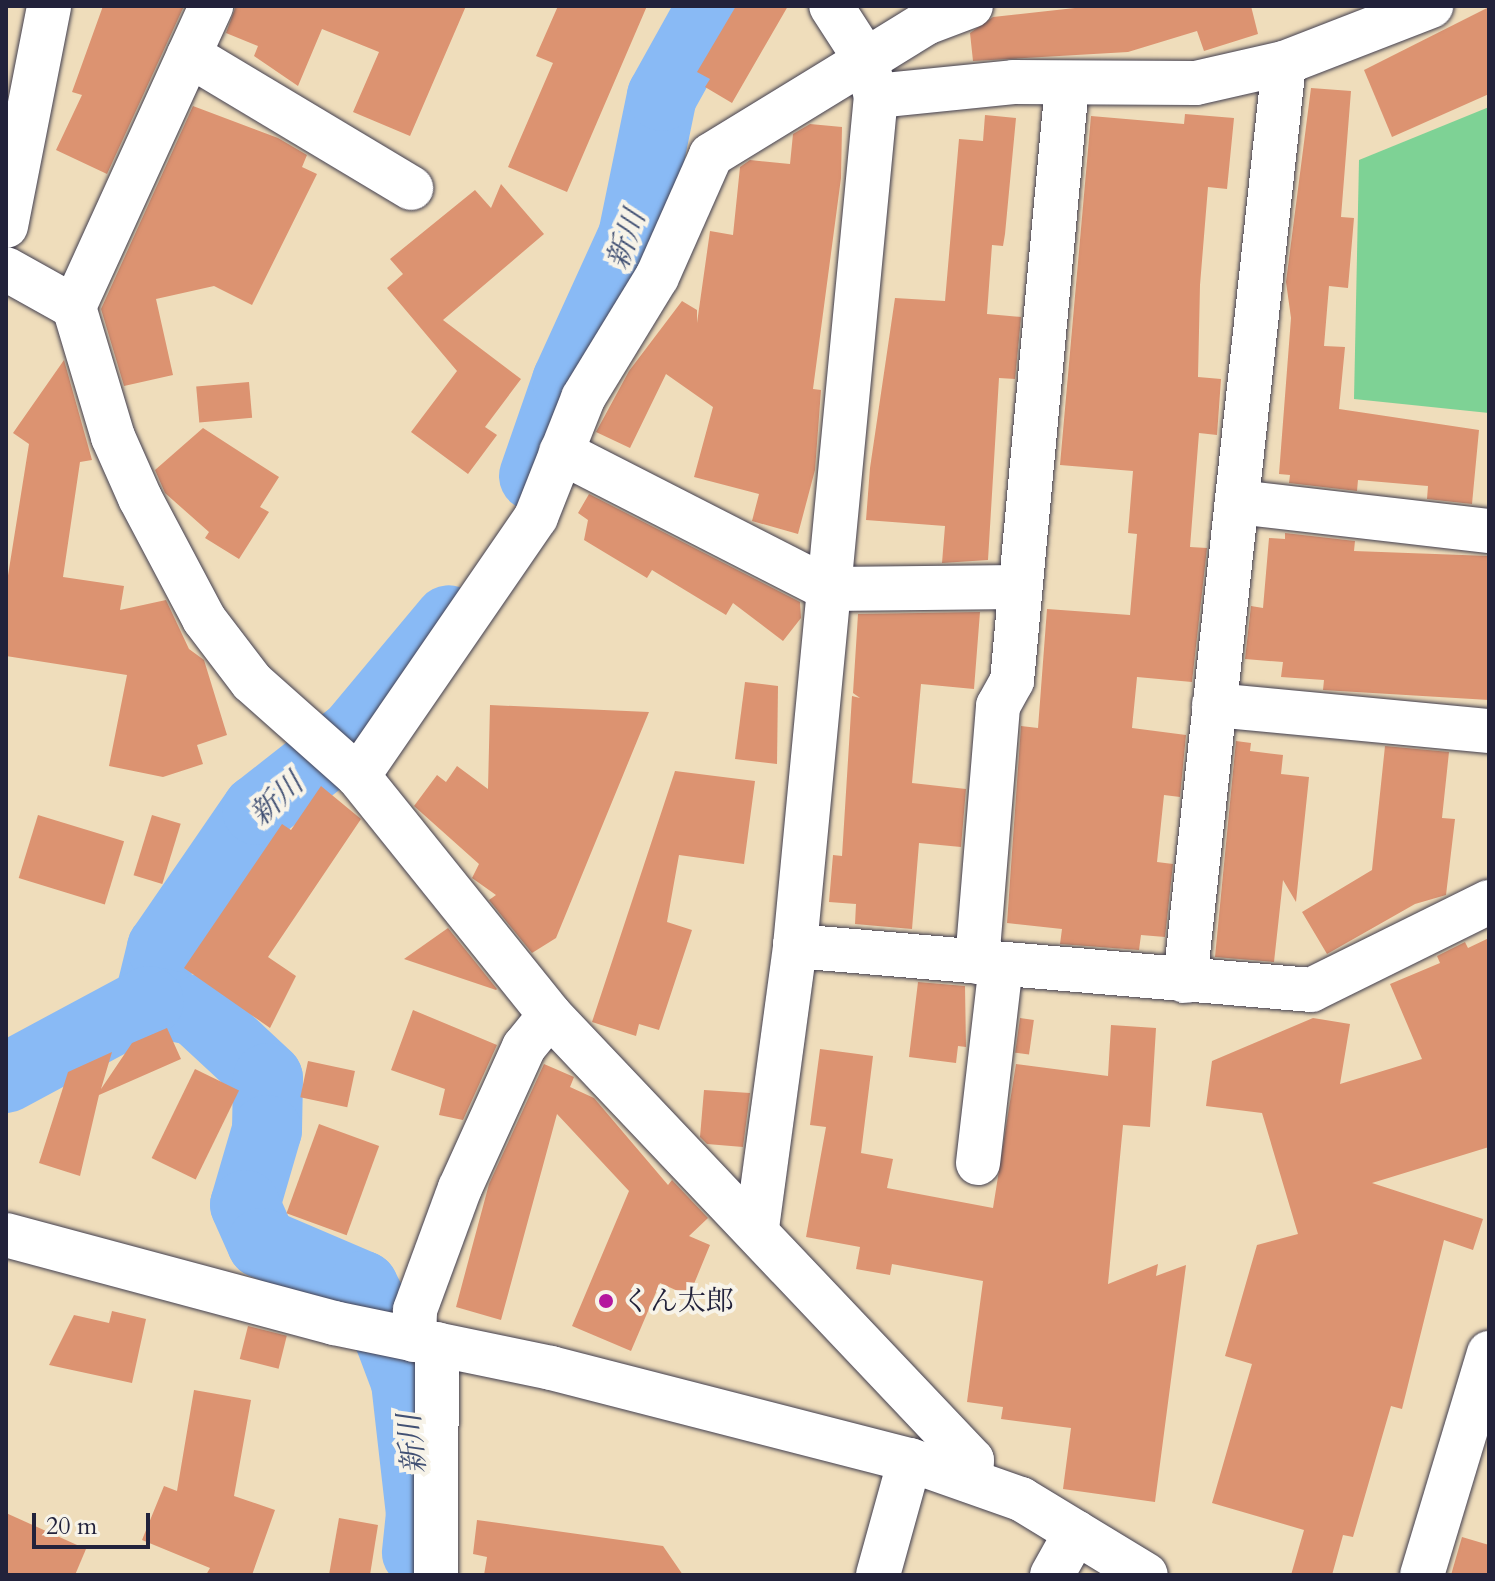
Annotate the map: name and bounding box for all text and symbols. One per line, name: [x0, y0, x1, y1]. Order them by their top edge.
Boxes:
water label: 新川: [600, 206, 654, 274]
water label: 新川: [243, 766, 311, 834]
place label: くん太郎: [622, 1284, 734, 1318]
marker: くん太郎: [597, 1292, 615, 1310]
water label: 新川: [392, 1412, 434, 1476]
scale bar: [36, 1497, 154, 1547]
text: 20 m: [46, 1510, 97, 1543]

